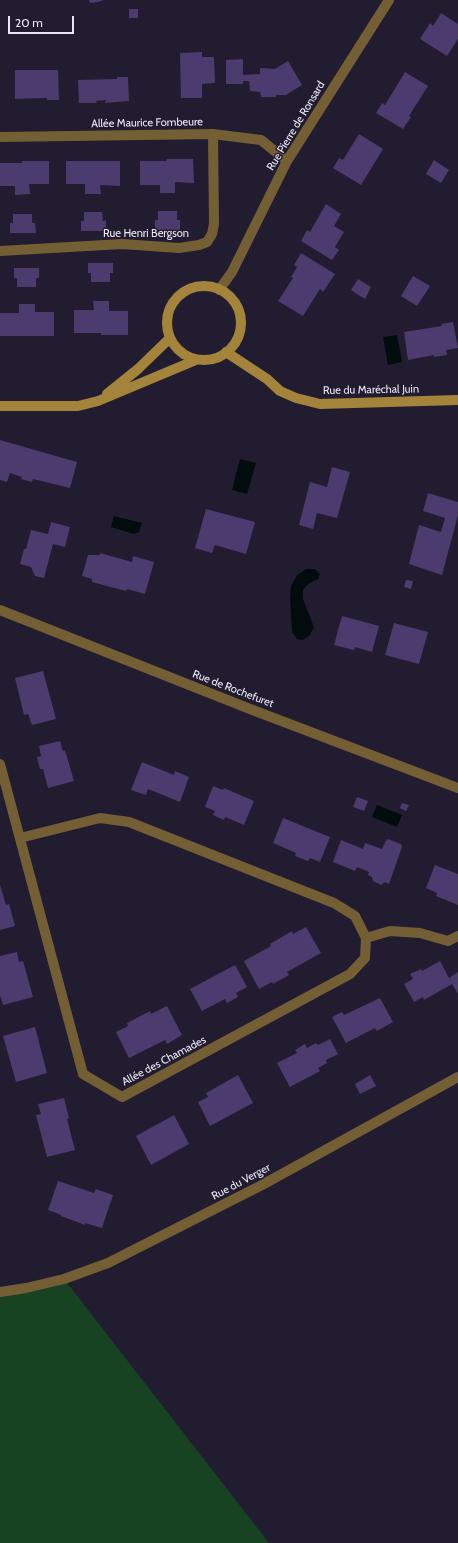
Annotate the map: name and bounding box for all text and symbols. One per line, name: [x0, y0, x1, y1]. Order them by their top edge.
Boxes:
scale bar: [10, 8, 76, 34]
text: 20 m: [15, 15, 43, 30]
street label: Rue Pierre de Ronsard: [264, 79, 328, 173]
street label: Allée Maurice Fombeure: [91, 115, 203, 131]
street label: Rue Henri Bergson: [103, 227, 189, 241]
street label: Rue du Maréchal Juin: [323, 383, 419, 397]
street label: Rue de Rochefuret: [191, 667, 275, 711]
street label: Allée des Chamades: [120, 1033, 208, 1089]
street label: Rue du Verger: [209, 1161, 273, 1203]

